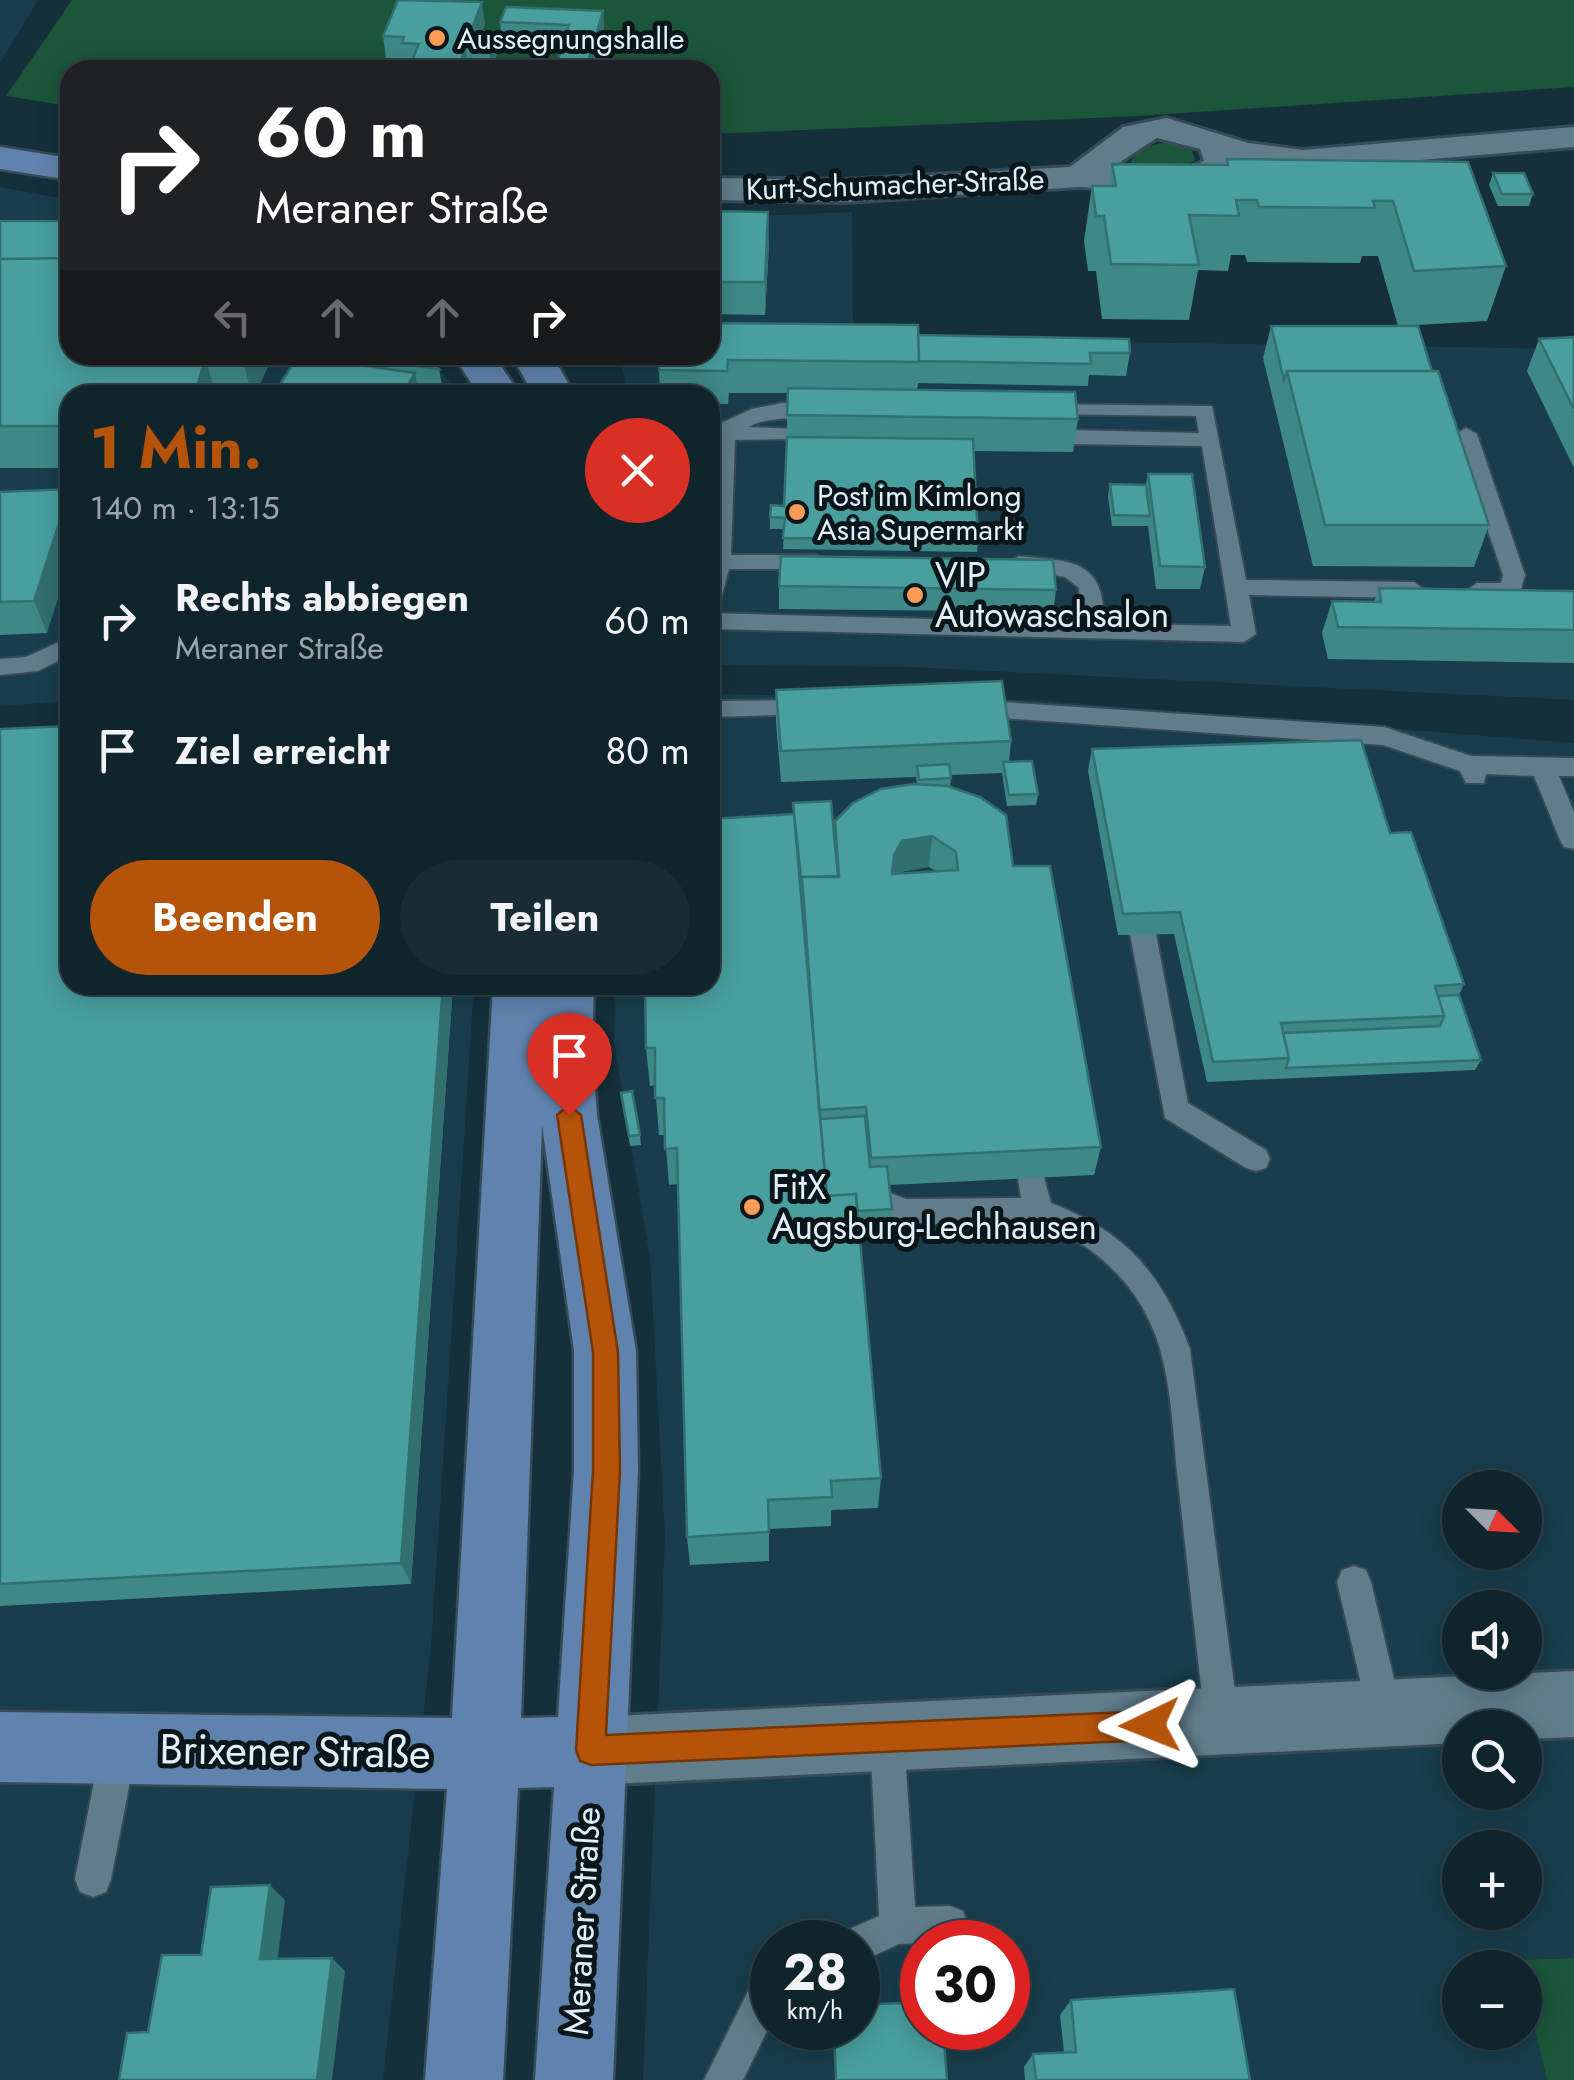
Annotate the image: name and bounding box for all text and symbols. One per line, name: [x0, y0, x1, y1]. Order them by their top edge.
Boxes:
place label: Aussegnungshalle: [457, 17, 685, 60]
marker: Aussegnungshalle: [426, 27, 448, 49]
text: 60 m: [255, 82, 427, 183]
icon: right: [90, 100, 220, 230]
street label: Kurt-Schumacher-Straße: [745, 157, 1045, 211]
text: Meraner Straße: [255, 175, 549, 240]
icon: left: [205, 290, 260, 345]
icon: ahead: [310, 290, 365, 345]
icon: ahead: [415, 290, 470, 345]
icon: right: [520, 290, 575, 345]
text: 1 Min.: [90, 404, 262, 491]
button: close: [585, 418, 690, 523]
place label: Post im Kimlong Asia Supermarkt: [817, 474, 1024, 551]
text: 140 m · 13:15: [90, 485, 280, 531]
marker: Post im Kimlong Asia Supermarkt: [786, 501, 808, 523]
place label: VIP Autowaschsalon: [935, 550, 1169, 640]
text: Rechts abbiegen: [175, 570, 469, 625]
marker: VIP Autowaschsalon: [904, 584, 926, 606]
icon: right: [90, 593, 145, 648]
text: 60 m: [604, 593, 690, 648]
text: Meraner Straße: [175, 625, 384, 671]
icon: arrive: [90, 723, 145, 778]
text: Ziel erreicht: [175, 723, 390, 778]
text: 80 m: [605, 723, 690, 778]
button: Beenden: [90, 860, 380, 975]
button: Teilen: [400, 860, 690, 975]
pin: [527, 1013, 612, 1116]
icon: arrive: [542, 1028, 597, 1083]
place label: FitX Augsburg-Lechhausen: [772, 1162, 1097, 1252]
marker: FitX Augsburg-Lechhausen: [741, 1196, 763, 1218]
north arrow: [1442, 1470, 1542, 1570]
map controls: [1442, 1470, 1542, 2050]
button: sound: [1442, 1590, 1542, 1690]
position arrow: [1098, 1673, 1202, 1777]
button: search: [1442, 1710, 1542, 1810]
street label: Brixener Straße: [159, 1718, 431, 1784]
street label: Meraner Straße: [551, 1806, 613, 2036]
button: +: [1442, 1830, 1542, 1930]
speed limit sign: 30: [900, 1920, 1030, 2050]
text: 28: [783, 1936, 847, 2009]
button: −: [1442, 1950, 1542, 2050]
text: km/h: [787, 1992, 843, 2028]

